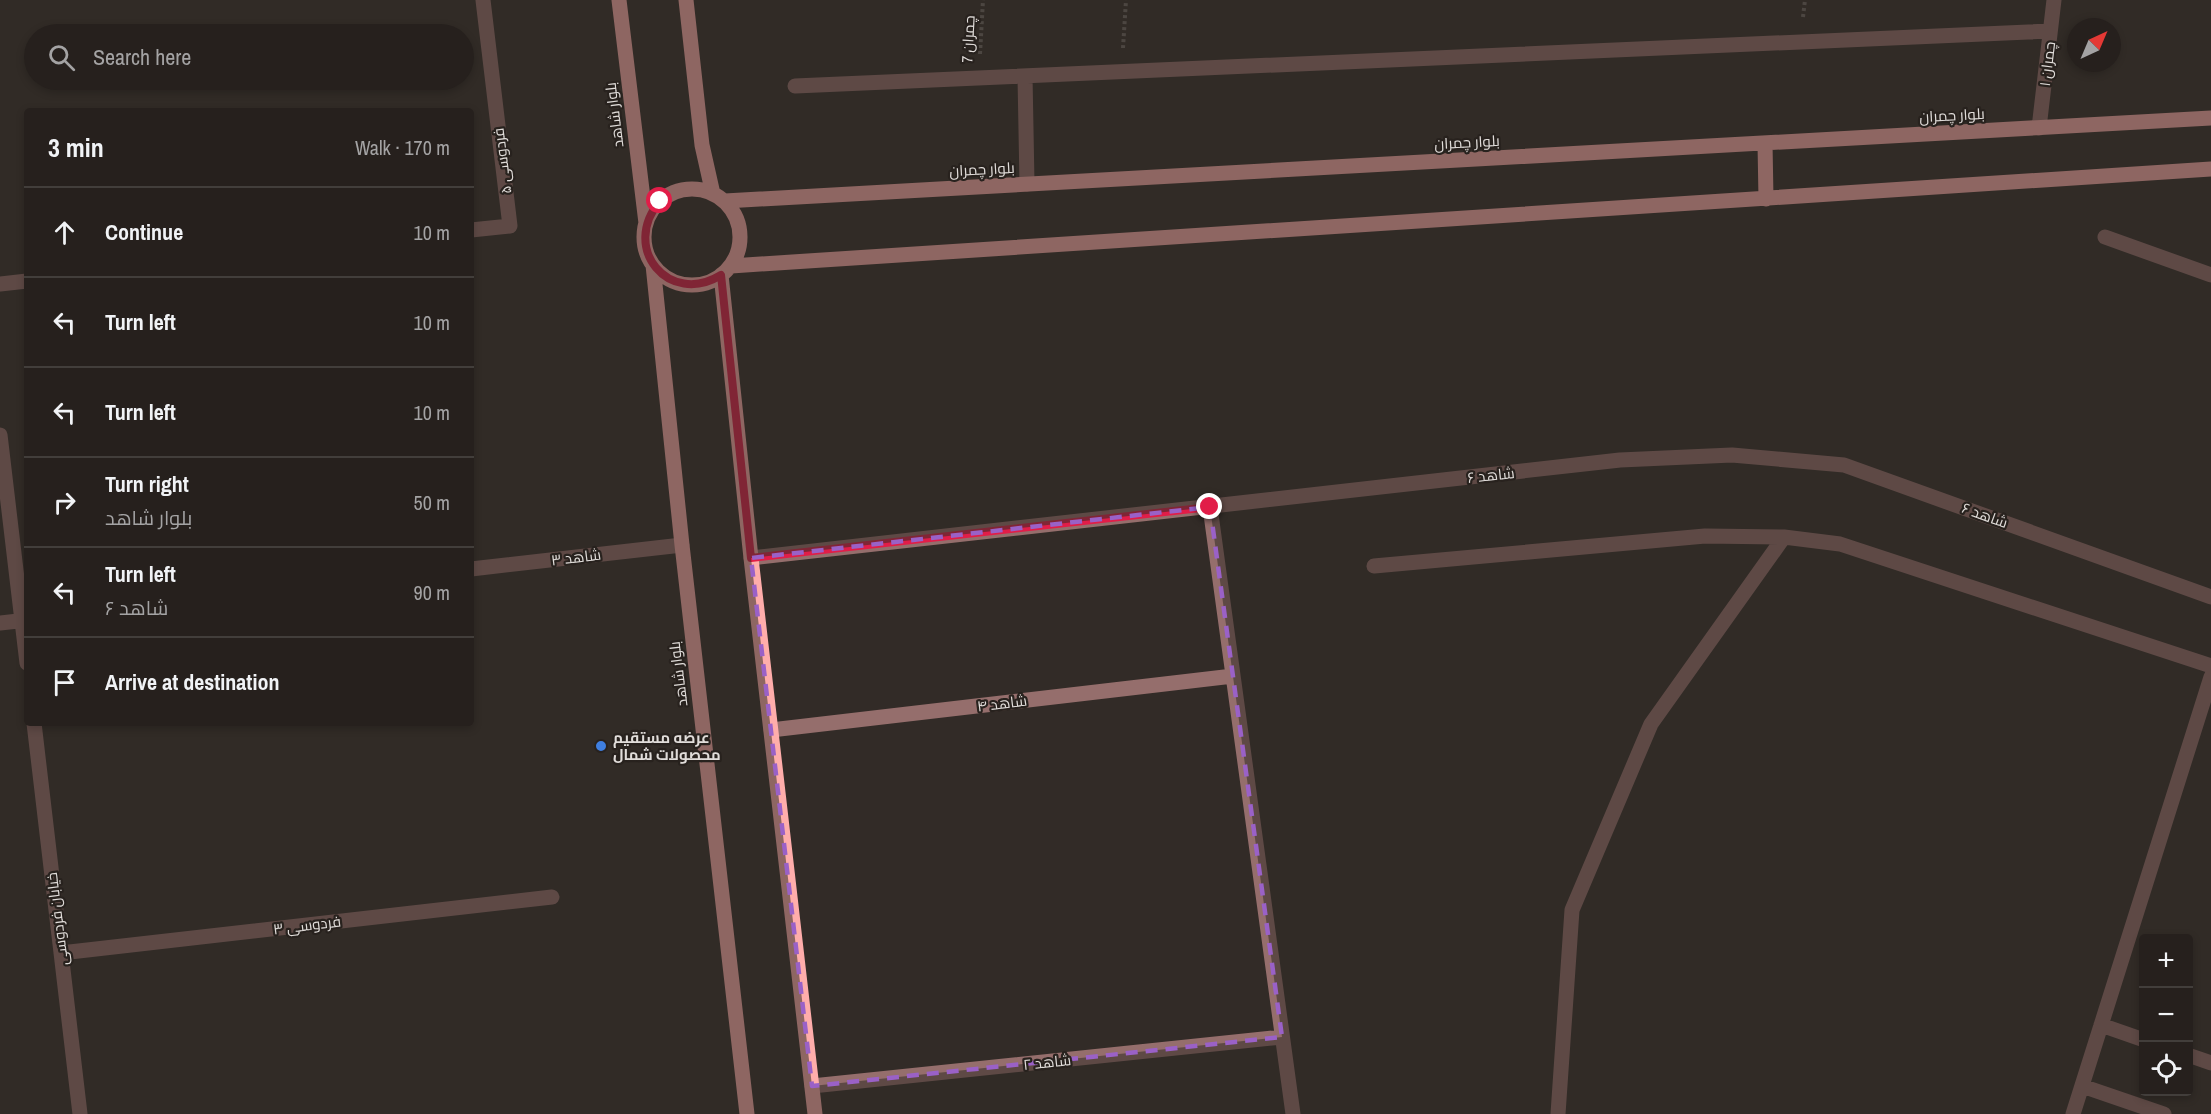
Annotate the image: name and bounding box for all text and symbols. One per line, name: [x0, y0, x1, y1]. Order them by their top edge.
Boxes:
street label: چمران 7: [956, 15, 980, 63]
north arrow: [2067, 18, 2121, 72]
search box: [24, 24, 474, 90]
street label: چمران ۱: [2034, 40, 2060, 88]
icon: search: [45, 41, 78, 74]
text: Search here: [93, 42, 191, 72]
street label: بلوار شاهد: [600, 81, 628, 149]
street label: بلوار چمران: [1919, 103, 1985, 127]
street label: فردوسی ۵: [488, 127, 516, 195]
text: 3 min: [48, 130, 104, 165]
street label: بلوار چمران: [1434, 130, 1500, 154]
text: Walk · 170 m: [355, 134, 450, 161]
street label: بلوار چمران: [949, 157, 1015, 181]
route start: [646, 187, 672, 213]
icon: ahead: [48, 216, 81, 249]
text: Continue: [105, 217, 183, 247]
text: 10 m: [414, 219, 450, 246]
icon: left: [48, 306, 81, 339]
text: Turn left: [105, 307, 176, 337]
text: 10 m: [414, 309, 450, 336]
icon: left: [48, 396, 81, 429]
text: Turn left: [105, 397, 176, 427]
text: 10 m: [414, 399, 450, 426]
street label: شاهد ۶: [1466, 462, 1516, 488]
text: Turn right: [105, 469, 189, 499]
icon: right: [48, 486, 81, 519]
text: 50 m: [414, 489, 450, 516]
route end: [1196, 493, 1222, 519]
street label: شاهد ۶: [1959, 497, 2011, 533]
text: بلوار شاهد: [105, 504, 192, 531]
street label: شاهد ۳: [550, 544, 602, 570]
text: Turn left: [105, 559, 176, 589]
icon: left: [48, 576, 81, 609]
text: 90 m: [414, 579, 450, 606]
text: شاهد ۶: [105, 594, 168, 621]
street label: بلوار شاهد: [664, 640, 692, 708]
icon: arrive: [48, 666, 81, 699]
text: Arrive at destination: [105, 667, 279, 697]
street label: شاهد ۴: [976, 690, 1028, 716]
place label: عرضه مستقیم محصولات شمال: [613, 727, 721, 765]
marker: عرضه مستقیم محصولات شمال: [594, 739, 608, 753]
street label: خیابان فردوسی: [41, 871, 73, 967]
street label: فردوسی ۳: [272, 910, 342, 940]
map controls: [2139, 934, 2193, 1096]
button: +: [2139, 934, 2193, 988]
button: −: [2139, 988, 2193, 1042]
button: locate: [2139, 1042, 2193, 1096]
street label: شاهد ۲: [1022, 1049, 1072, 1075]

